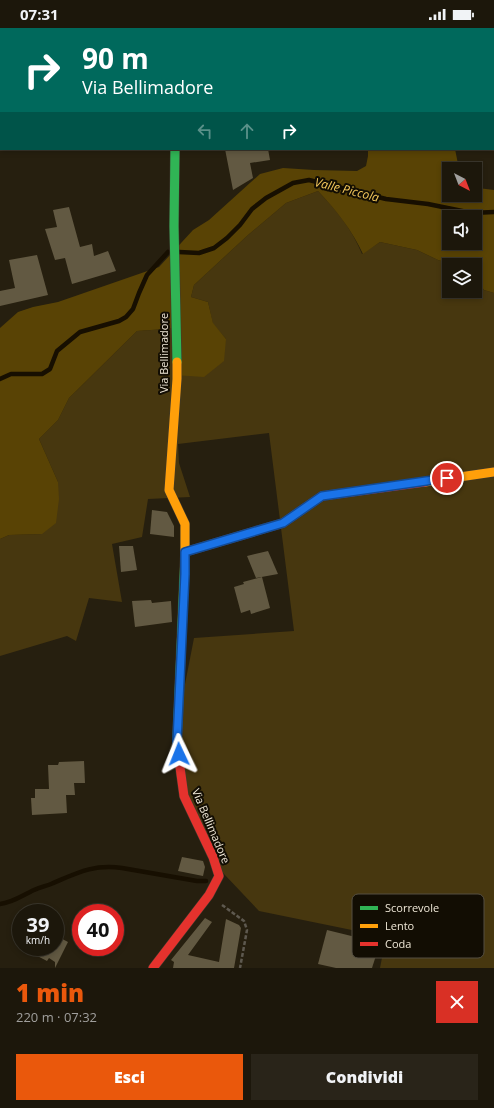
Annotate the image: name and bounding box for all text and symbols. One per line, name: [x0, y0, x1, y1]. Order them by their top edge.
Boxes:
text: 07:31: [20, 4, 59, 24]
text: 90 m: [82, 39, 149, 77]
icon: right: [16, 44, 68, 96]
text: Via Bellimadore: [82, 75, 213, 99]
icon: left: [194, 120, 216, 142]
icon: ahead: [236, 120, 258, 142]
icon: right: [278, 120, 300, 142]
north arrow: [442, 162, 482, 202]
map controls: [442, 162, 482, 298]
water label: Valle Piccola: [313, 173, 381, 206]
button: sound: [442, 210, 482, 250]
button: layers: [442, 258, 482, 298]
street label: Via Bellimadore: [156, 313, 171, 393]
pin: [430, 461, 464, 495]
icon: arrive: [436, 467, 458, 489]
position arrow: [158, 733, 200, 775]
street label: Via Bellimadore: [189, 786, 234, 866]
legend: [352, 894, 484, 958]
text: Scorrevole: [385, 900, 439, 915]
speed limit sign: 40: [72, 904, 124, 956]
text: 39: [27, 911, 49, 938]
text: Lento: [385, 918, 415, 933]
text: km/h: [26, 933, 50, 947]
text: Coda: [385, 936, 411, 951]
text: 1 min: [16, 976, 84, 1009]
button: close: [436, 981, 478, 1023]
text: 220 m · 07:32: [16, 1008, 97, 1026]
button: Esci: [16, 1054, 243, 1100]
button: Condividi: [251, 1054, 478, 1100]

